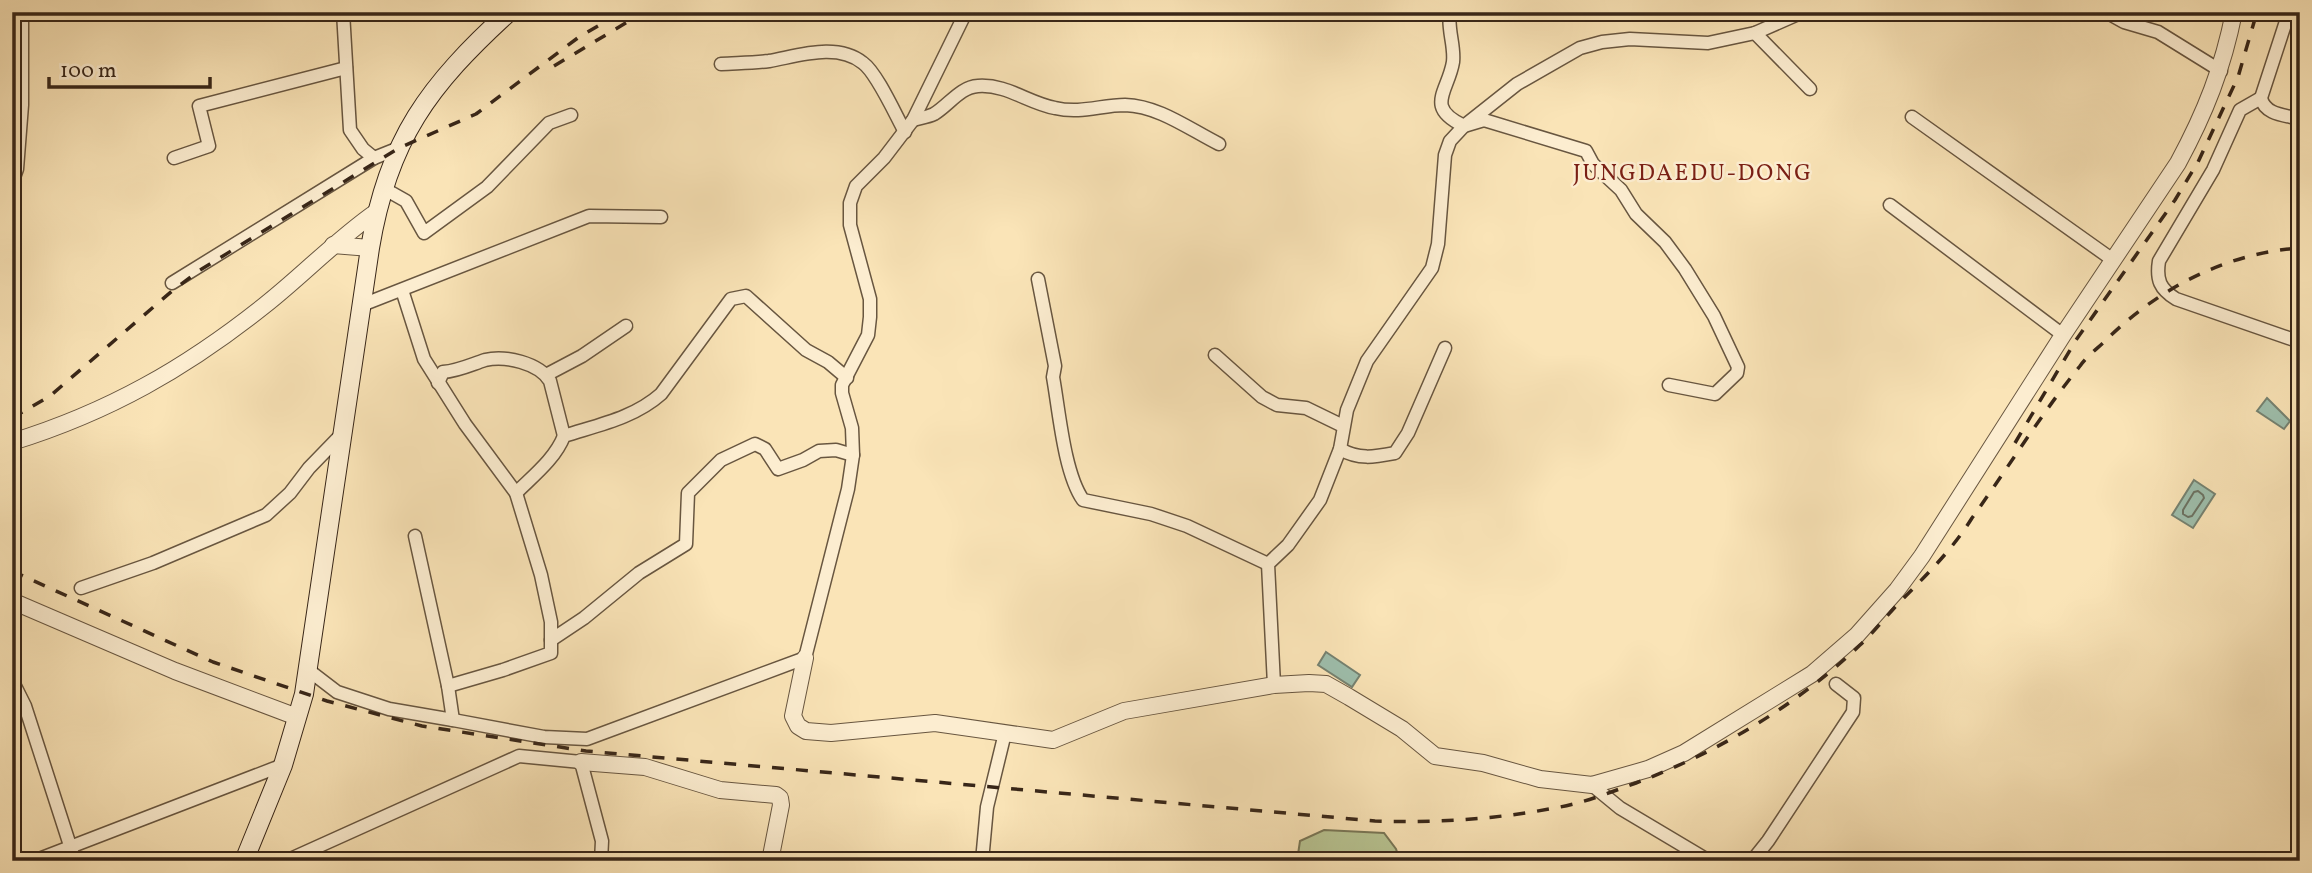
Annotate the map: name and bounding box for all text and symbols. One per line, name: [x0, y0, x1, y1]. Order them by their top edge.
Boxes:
scale bar: [49, 46, 210, 90]
text: 100 m: [60, 57, 117, 86]
district label: JUNGDAEDU-DONG: [1573, 158, 1813, 190]

